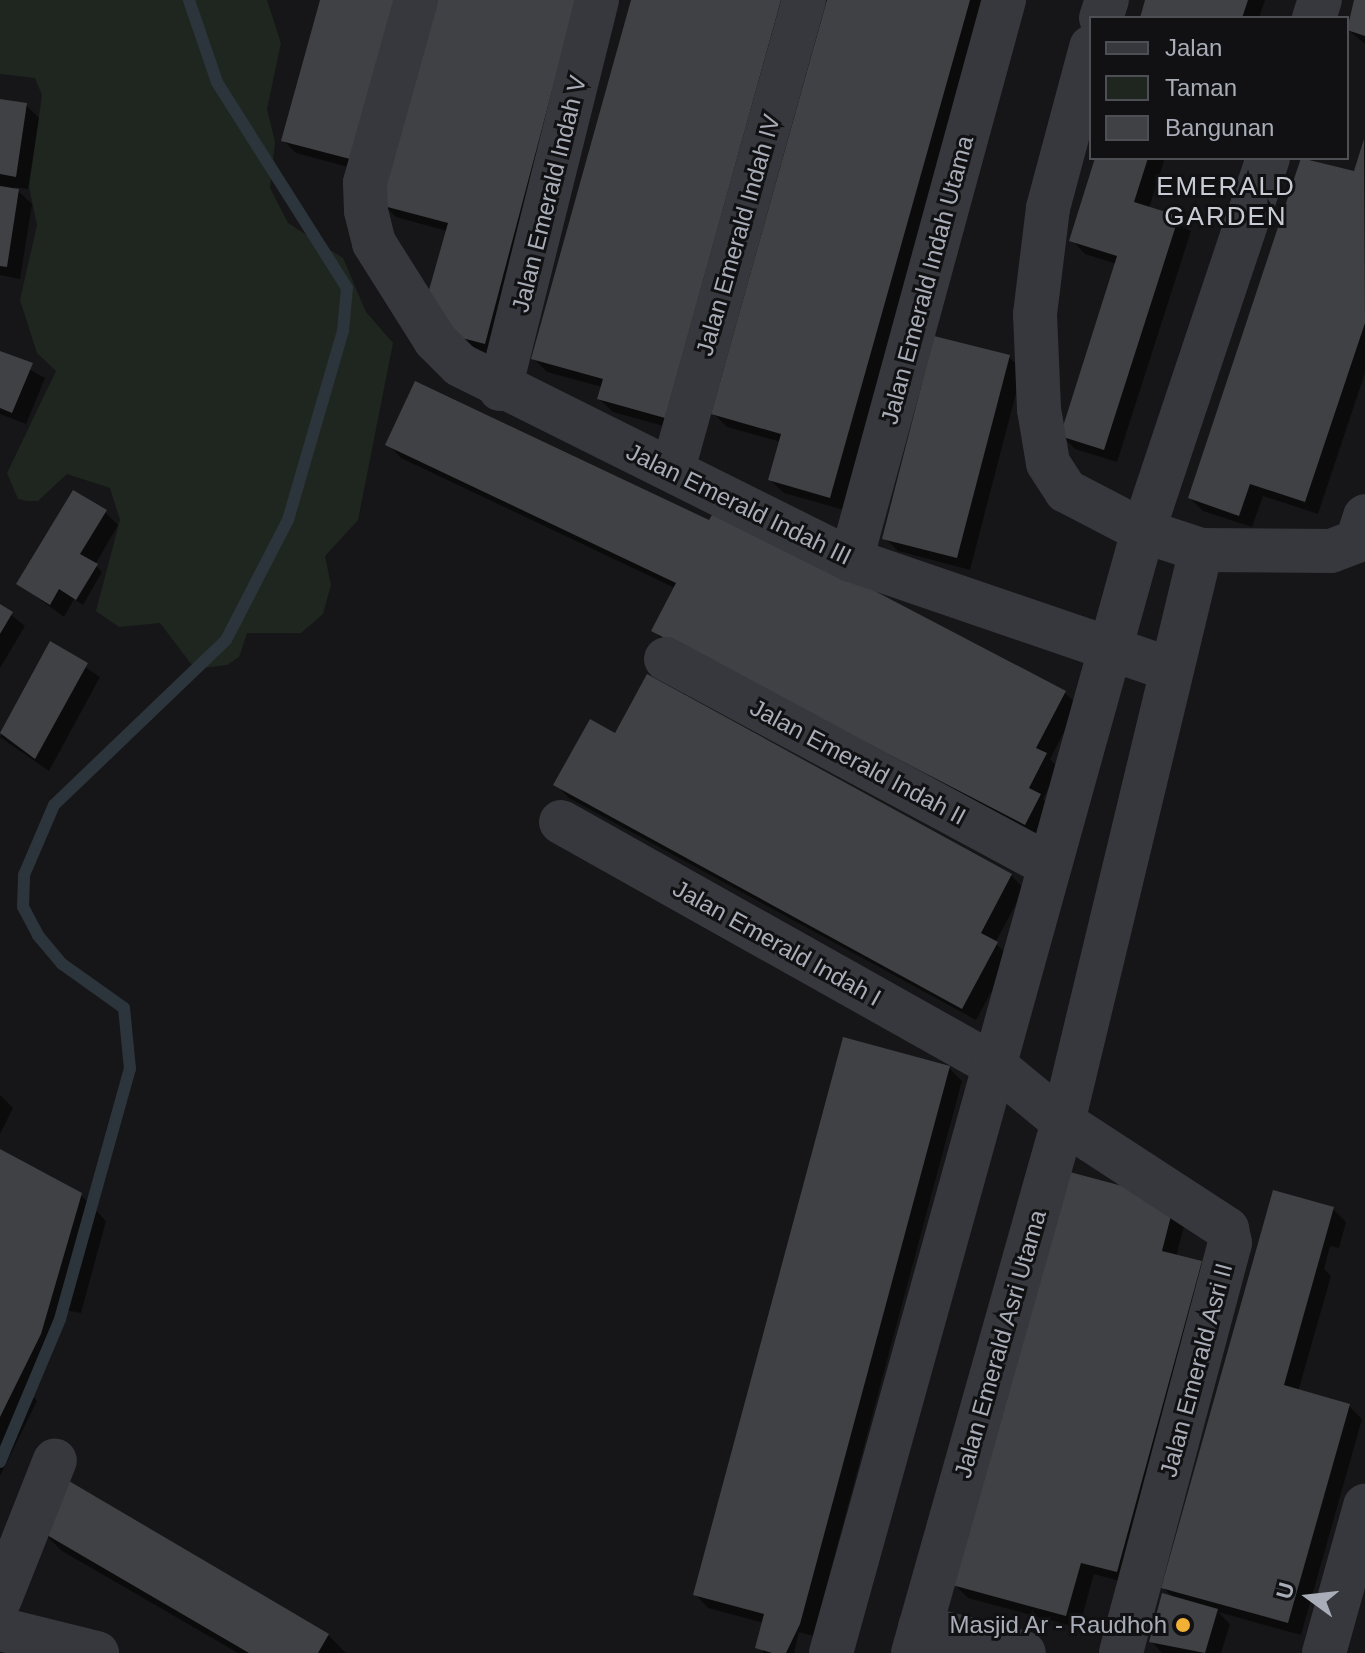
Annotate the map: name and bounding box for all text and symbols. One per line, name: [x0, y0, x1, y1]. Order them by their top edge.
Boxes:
legend: [1089, 16, 1349, 160]
text: Jalan: [1165, 34, 1222, 61]
street label: Jalan Emerald Indah V: [506, 73, 592, 315]
text: Taman: [1165, 74, 1237, 101]
street label: Jalan Emerald Indah IV: [690, 111, 786, 359]
text: Bangunan: [1165, 114, 1274, 141]
street label: Jalan Emerald Indah Utama: [875, 133, 979, 427]
district label: EMERALD GARDEN: [1156, 171, 1296, 232]
street label: Jalan Emerald Indah III: [622, 437, 856, 571]
street label: Jalan Emerald Indah II: [745, 693, 971, 831]
street label: Jalan Emerald Indah I: [668, 874, 886, 1012]
street label: Jalan Emerald Asri Utama: [948, 1206, 1052, 1482]
street label: Jalan Emerald Asri II: [1153, 1259, 1239, 1481]
north arrow: [1269, 1557, 1349, 1637]
text: U: [1271, 1580, 1299, 1602]
place label: Masjid Ar - Raudhoh: [948, 1611, 1167, 1639]
marker: Masjid Ar - Raudhoh: [1174, 1616, 1192, 1634]

